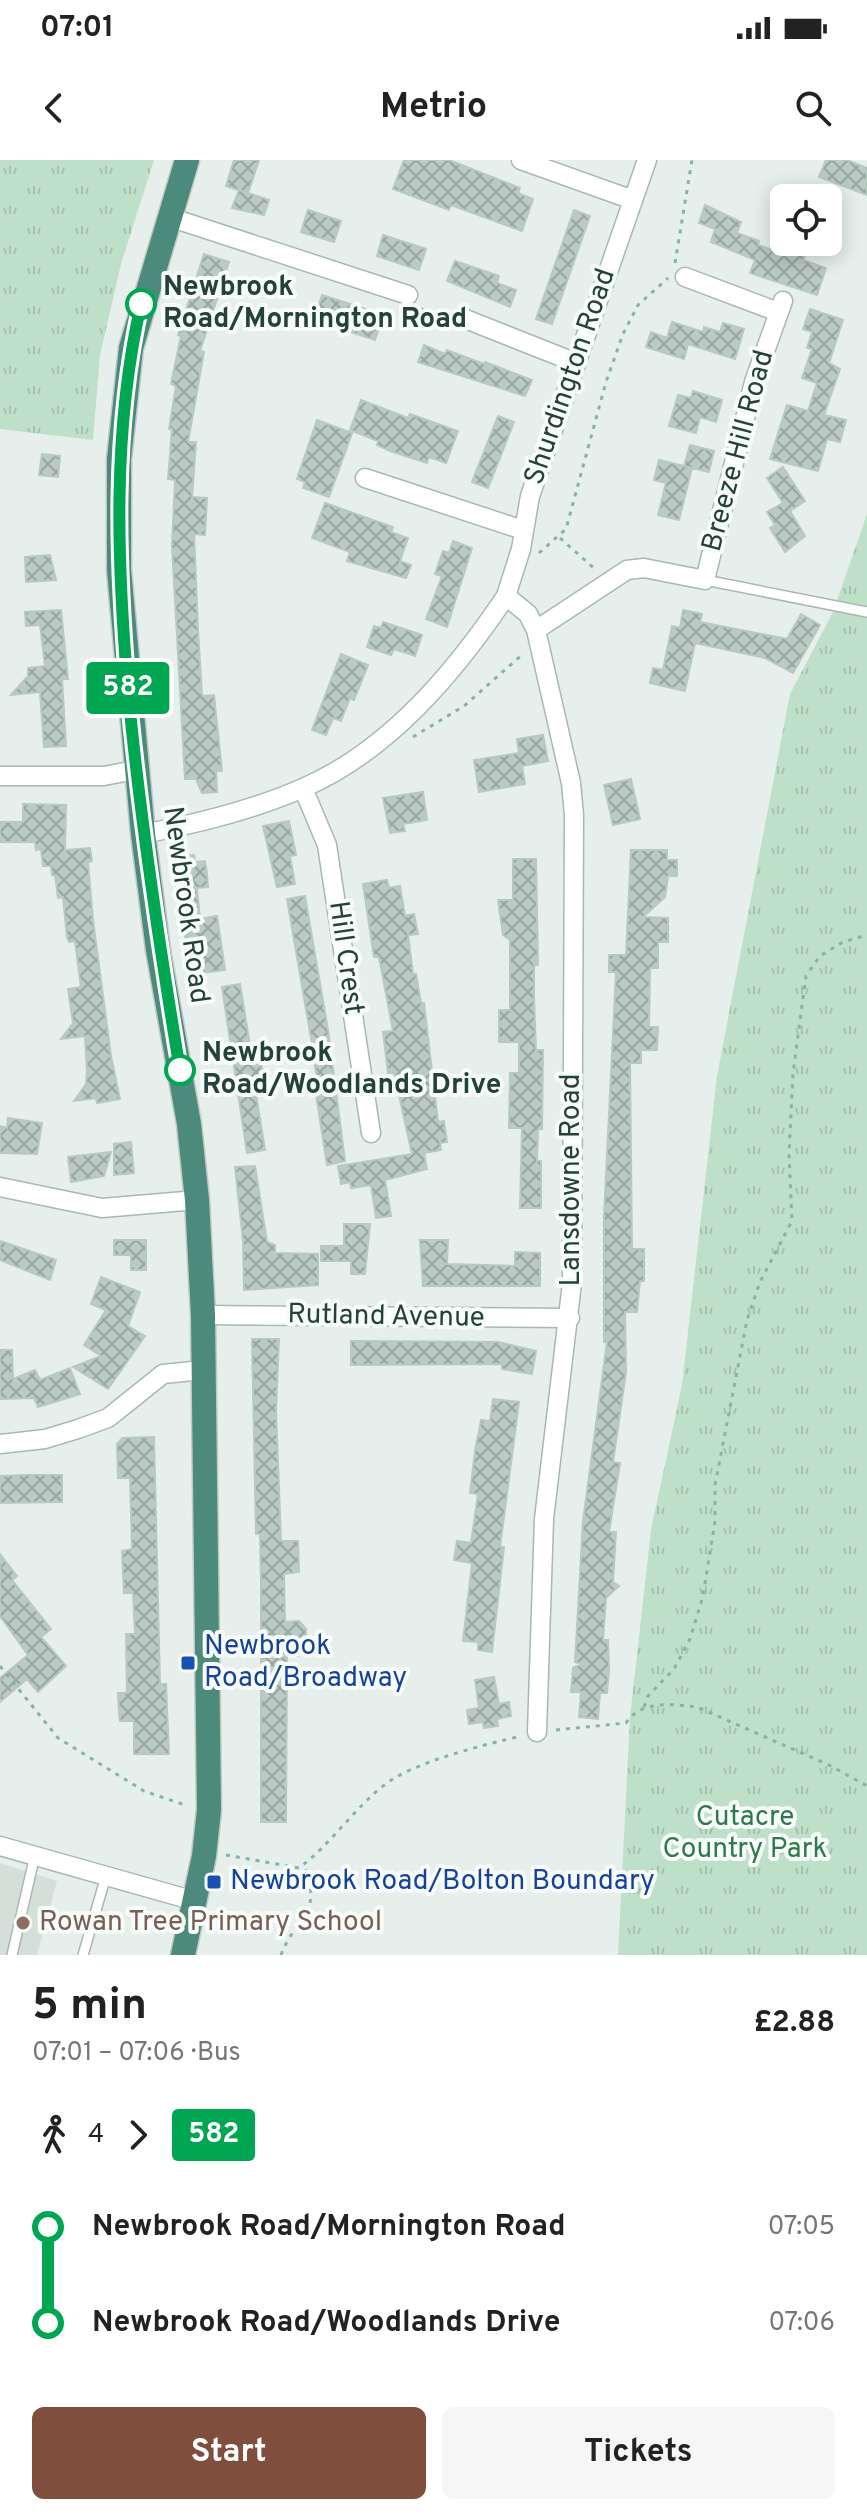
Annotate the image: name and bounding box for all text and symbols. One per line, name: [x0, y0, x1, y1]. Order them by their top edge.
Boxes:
text: 07:01: [40, 10, 114, 47]
text: Metrio: [380, 85, 487, 131]
icon: back: [32, 86, 76, 130]
icon: search: [791, 86, 835, 130]
map controls: [770, 184, 842, 256]
button: locate: [770, 184, 842, 256]
street label: Shurdington Road: [517, 264, 625, 490]
place label: Newbrook Road/Mornington Road: [163, 270, 467, 338]
marker: Newbrook Road/Mornington Road: [126, 289, 156, 319]
street label: Breeze Hill Road: [695, 346, 783, 556]
line badge: 582: [82, 662, 174, 714]
text: 582: [102, 670, 154, 706]
street label: Newbrook Road: [153, 804, 217, 1006]
street label: Hill Crest: [319, 899, 371, 1017]
place label: Newbrook Road/Woodlands Drive: [202, 1036, 501, 1104]
marker: Newbrook Road/Woodlands Drive: [165, 1055, 195, 1085]
street label: Lansdowne Road: [554, 1073, 590, 1287]
street label: Rutland Avenue: [287, 1297, 485, 1337]
place label: Newbrook Road/Broadway: [204, 1629, 407, 1697]
marker: Newbrook Road/Broadway: [179, 1654, 197, 1672]
park label: Cutacre Country Park: [663, 1800, 827, 1868]
place label: Newbrook Road/Bolton Boundary: [230, 1864, 655, 1900]
marker: Newbrook Road/Bolton Boundary: [205, 1873, 223, 1891]
place label: Rowan Tree Primary School: [39, 1905, 382, 1941]
marker: Rowan Tree Primary School: [14, 1914, 32, 1932]
text: 5 min: [32, 1979, 147, 2035]
text: £2.88: [754, 2005, 835, 2042]
text: 07:01 – 07:06 · Bus: [32, 2037, 241, 2070]
icon: walk: [32, 2113, 76, 2157]
icon: forward: [116, 2113, 160, 2157]
text: 582: [188, 2117, 239, 2153]
text: 4: [88, 2119, 104, 2152]
text: Newbrook Road/Mornington Road: [92, 2209, 566, 2246]
text: 07:05: [768, 2211, 835, 2244]
text: Newbrook Road/Woodlands Drive: [92, 2305, 560, 2342]
text: 07:06: [768, 2307, 835, 2340]
button: Start: [32, 2407, 426, 2499]
button: Tickets: [442, 2407, 835, 2499]

